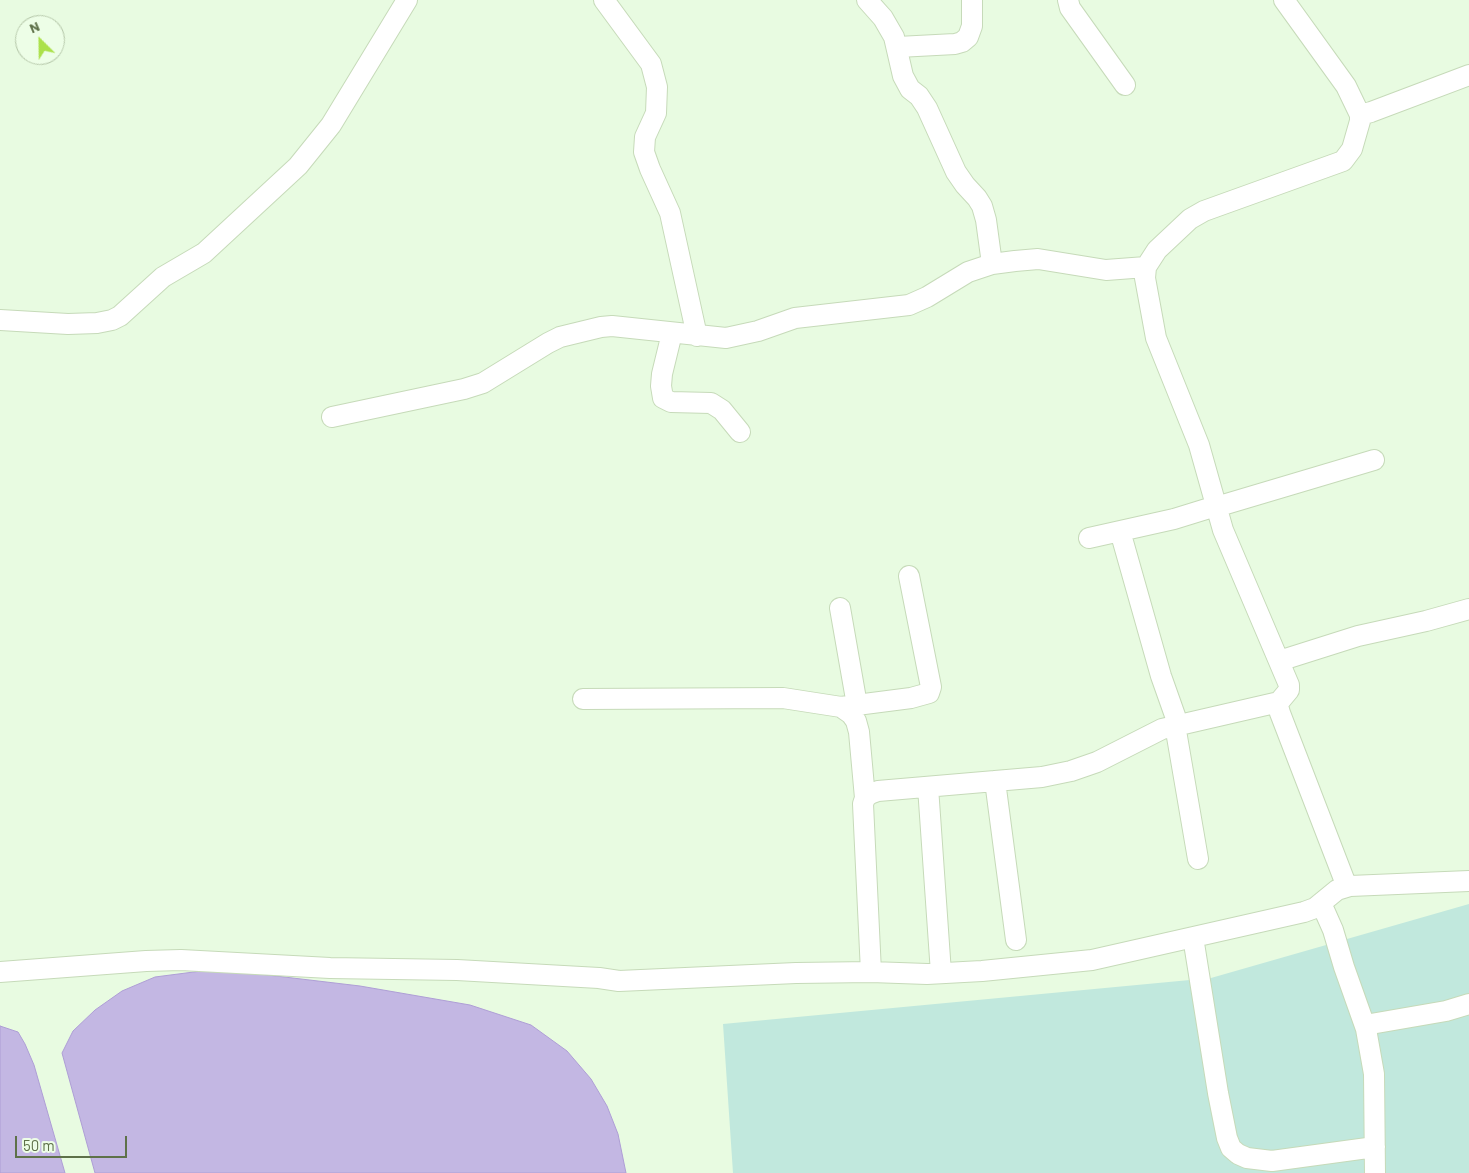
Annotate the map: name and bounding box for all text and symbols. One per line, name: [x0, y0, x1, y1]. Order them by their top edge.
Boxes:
north arrow: [15, 15, 65, 65]
text: N: [27, 17, 42, 36]
scale bar: [18, 1126, 130, 1158]
text: 50 m: [23, 1136, 55, 1154]

